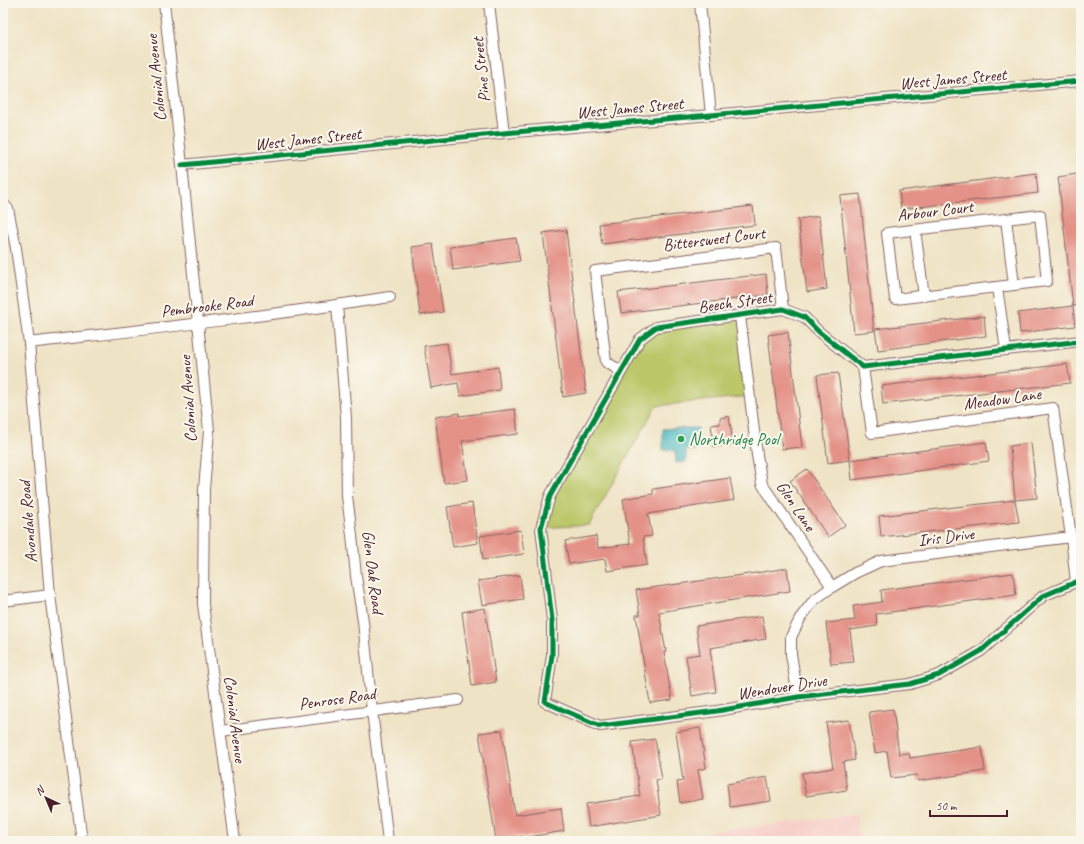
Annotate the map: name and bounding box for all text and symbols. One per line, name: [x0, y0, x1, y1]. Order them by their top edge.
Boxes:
street label: Colonial Avenue: [141, 32, 171, 122]
street label: Pine Street: [467, 34, 495, 104]
street label: West James Street: [899, 64, 1009, 94]
street label: West James Street: [576, 93, 686, 123]
street label: West James Street: [254, 123, 365, 155]
street label: Arbour Court: [896, 196, 977, 226]
street label: Bittersweet Court: [662, 222, 769, 256]
street label: Beech Street: [697, 286, 776, 318]
street label: Pembrooke Road: [160, 290, 258, 322]
street label: Colonial Avenue: [174, 353, 202, 443]
street label: Meadow Lane: [962, 383, 1044, 415]
place label: Northridge Pool: [689, 429, 782, 450]
marker: Northridge Pool: [676, 434, 686, 444]
street label: Avondale Road: [14, 477, 42, 564]
street label: Glen Lane: [772, 477, 821, 536]
street label: Iris Drive: [917, 523, 977, 551]
street label: Glen Oak Road: [358, 529, 389, 617]
street label: Wendover Drive: [736, 669, 830, 704]
street label: Colonial Avenue: [219, 674, 251, 765]
street label: Penrose Road: [298, 683, 379, 715]
north arrow: [26, 778, 66, 818]
text: N: [32, 782, 48, 798]
scale bar: [930, 792, 1007, 818]
text: 50 m: [936, 798, 958, 814]

